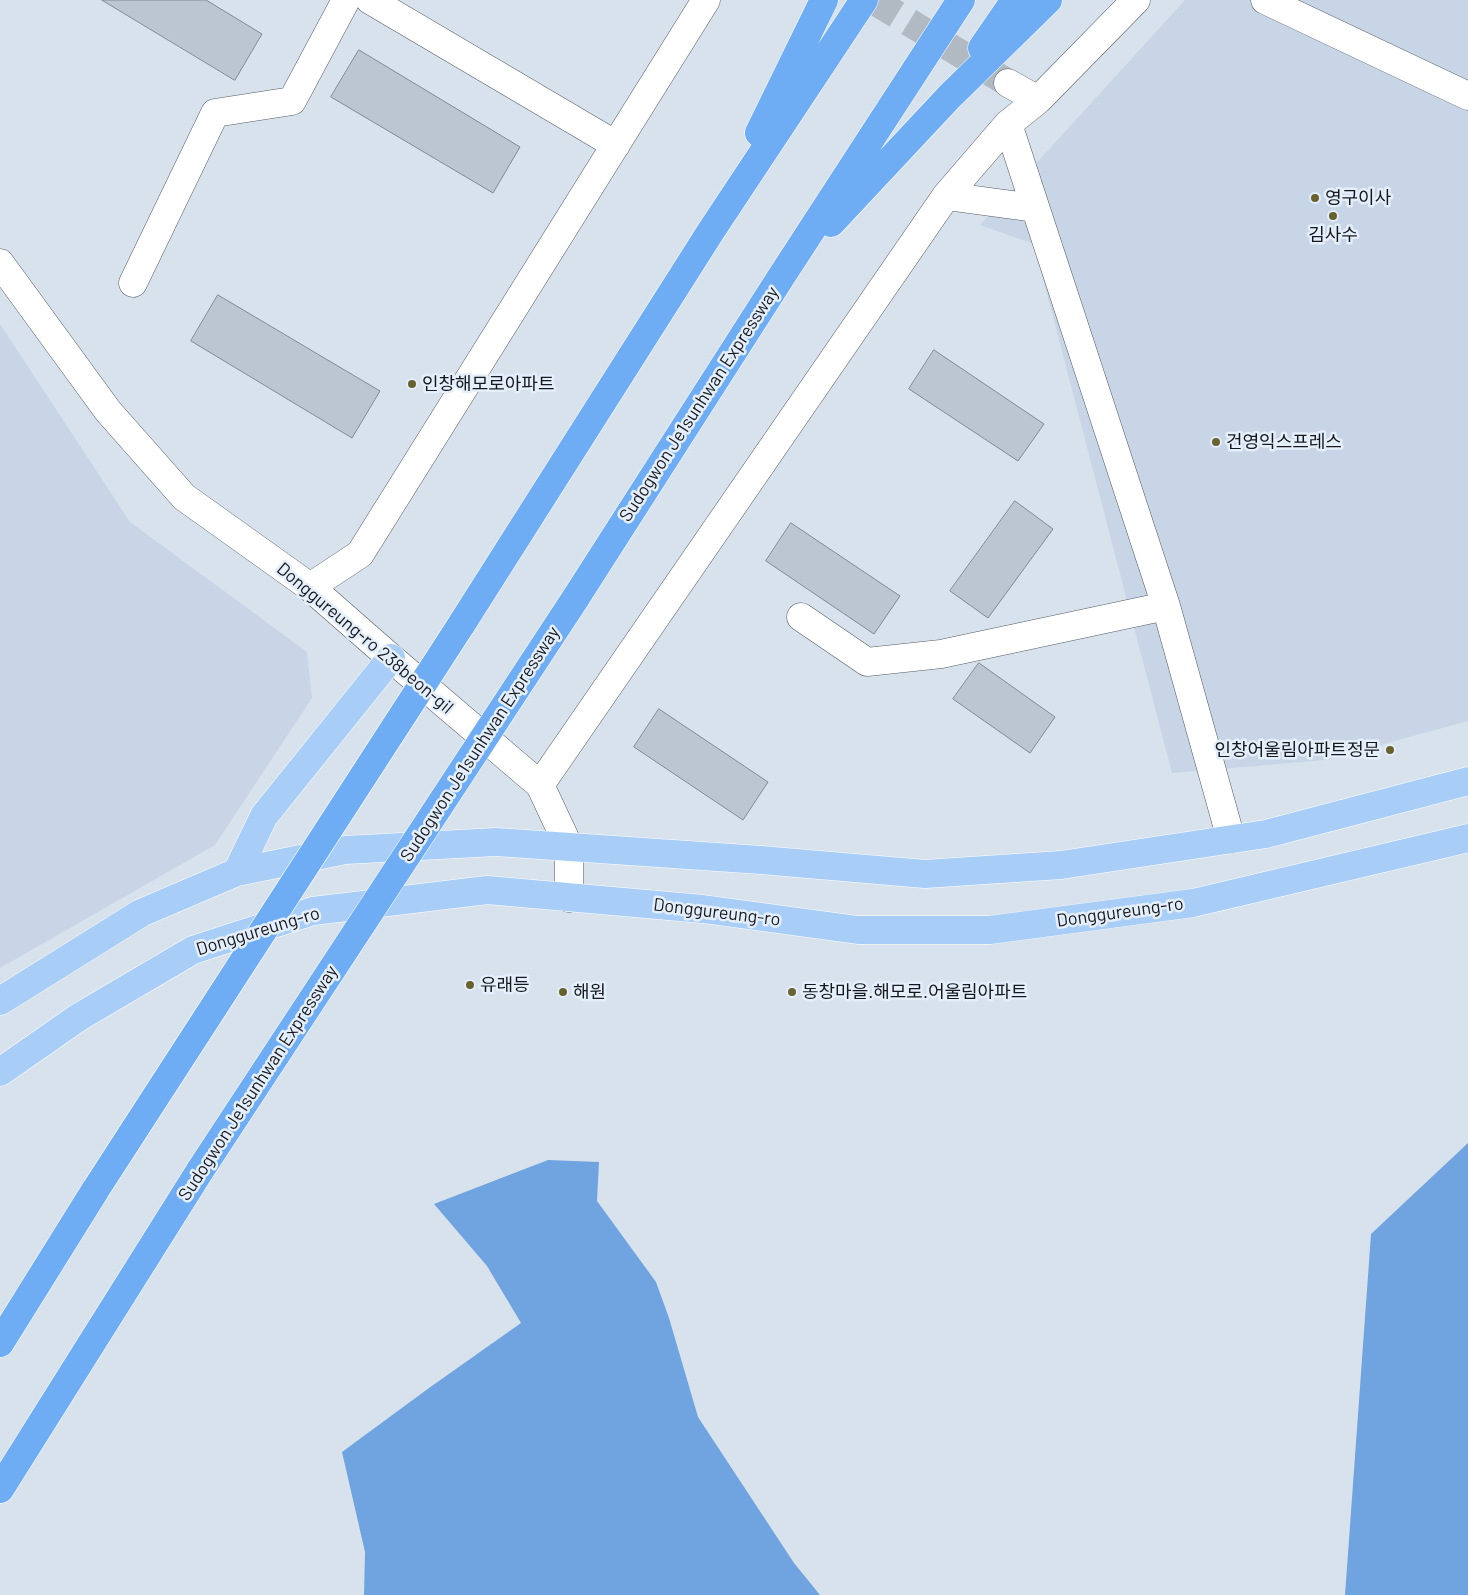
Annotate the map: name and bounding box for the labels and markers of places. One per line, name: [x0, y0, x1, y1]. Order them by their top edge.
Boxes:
place label: 영구이사: [1325, 187, 1391, 209]
marker: 영구이사: [1309, 192, 1321, 204]
marker: 김사수: [1327, 210, 1339, 222]
place label: 김사수: [1308, 224, 1358, 246]
place label: 인창해모로아파트: [422, 373, 554, 395]
marker: 인창해모로아파트: [406, 378, 418, 390]
place label: 건영익스프레스: [1226, 431, 1342, 453]
marker: 건영익스프레스: [1210, 436, 1222, 448]
place label: 인창어울림아파트정문: [1214, 739, 1380, 761]
marker: 인창어울림아파트정문: [1384, 744, 1396, 756]
place label: 유래등: [480, 974, 530, 996]
marker: 유래등: [464, 979, 476, 991]
place label: 해원: [573, 981, 606, 1003]
place label: 동창마을.해모로.어울림아파트: [802, 981, 1027, 1003]
marker: 해원: [557, 986, 569, 998]
marker: 동창마을.해모로.어울림아파트: [786, 986, 798, 998]

